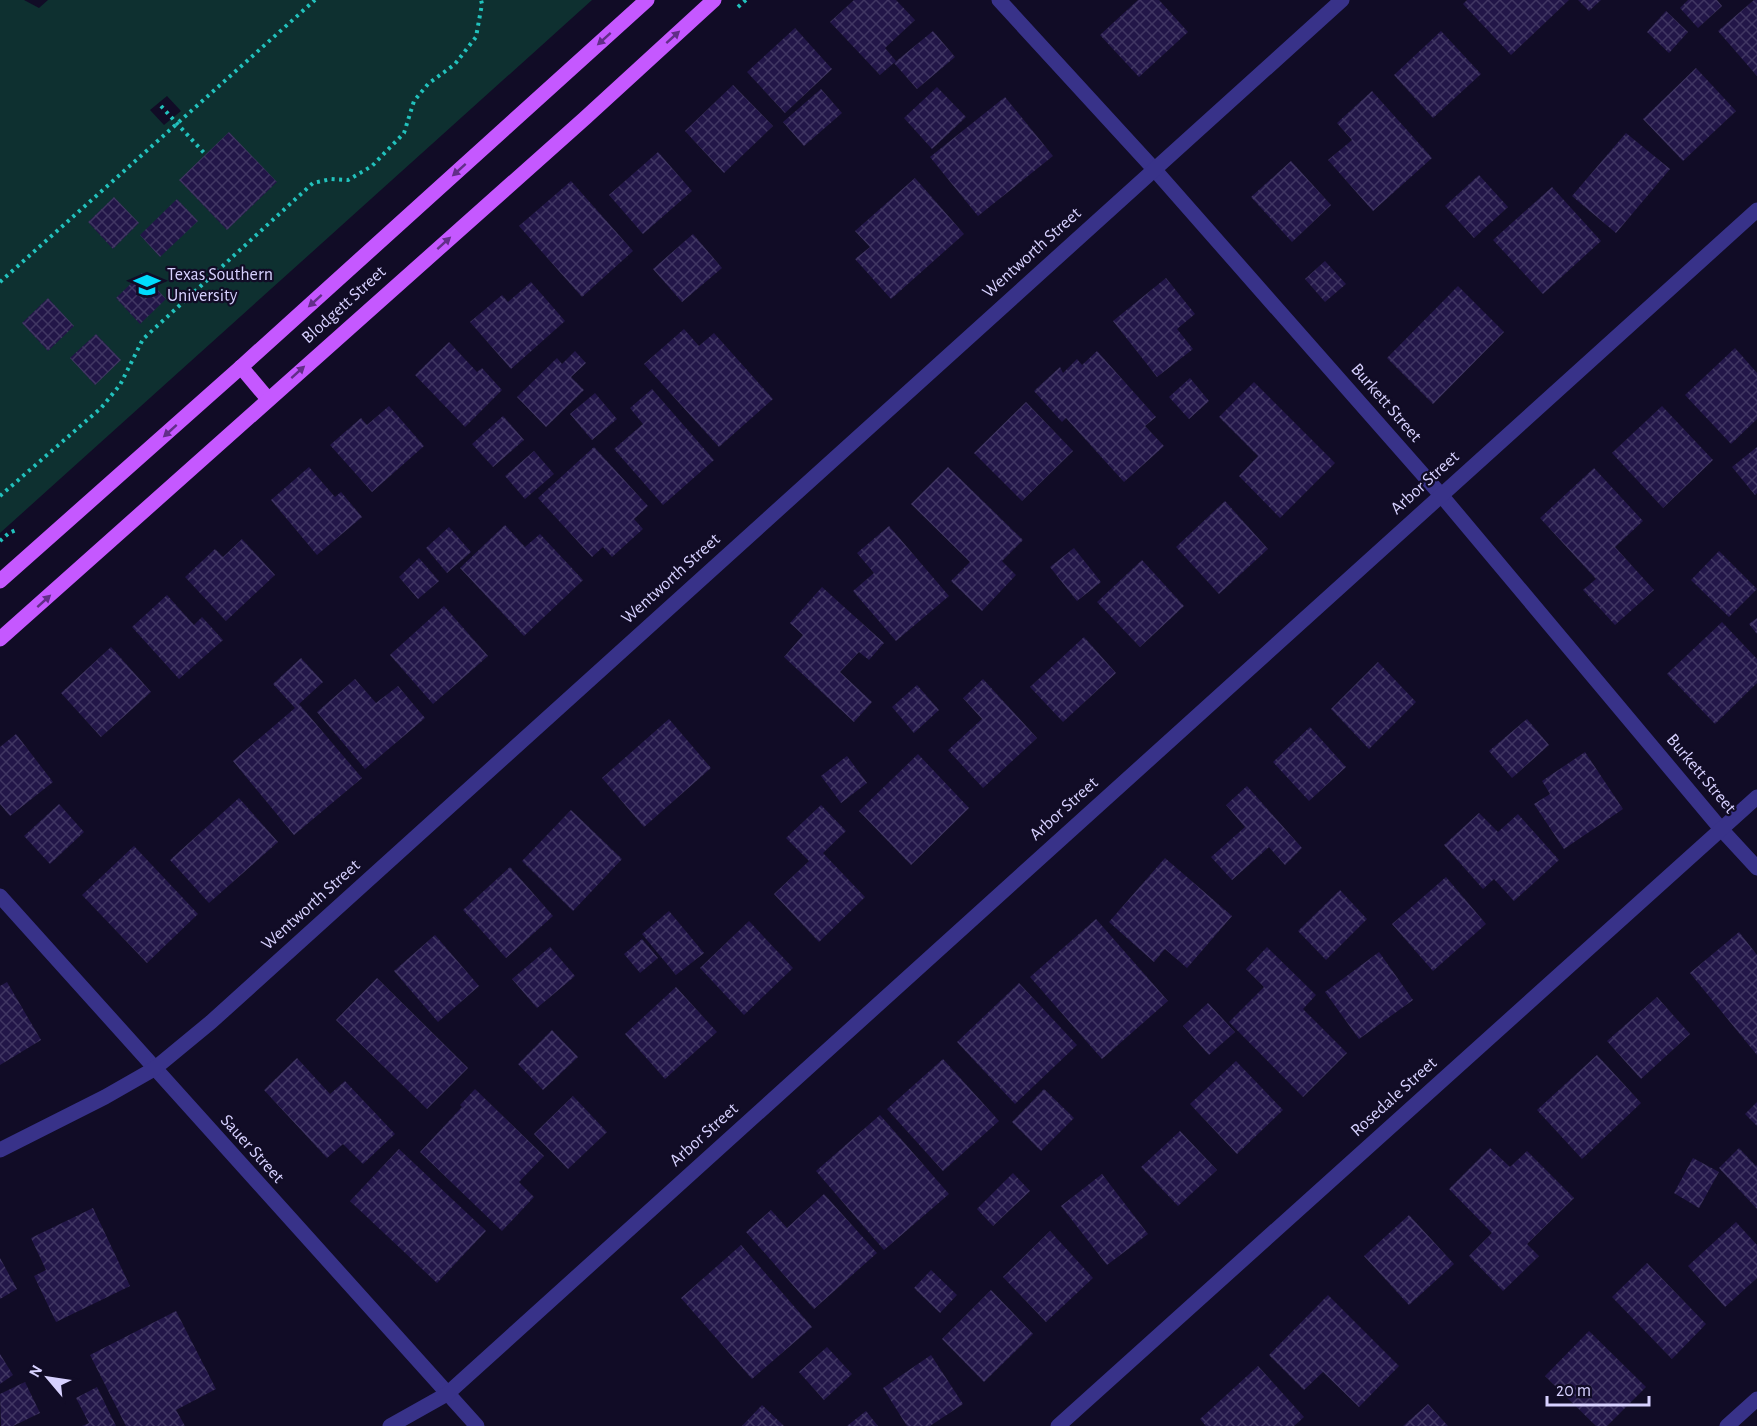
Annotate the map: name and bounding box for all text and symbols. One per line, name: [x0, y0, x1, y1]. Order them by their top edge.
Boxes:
one-way arrow: [666, 30, 681, 44]
one-way arrow: [597, 32, 612, 45]
one-way arrow: [452, 163, 467, 177]
street label: Wentworth Street: [979, 204, 1085, 302]
one-way arrow: [436, 237, 451, 250]
street label: Blodgett Street: [299, 263, 390, 347]
place label: Texas Southern University: [167, 266, 273, 305]
school or university icon: Texas Southern University: [132, 270, 162, 300]
one-way arrow: [308, 294, 323, 307]
street label: Burkett Street: [1347, 360, 1425, 446]
one-way arrow: [291, 365, 306, 379]
one-way arrow: [162, 424, 177, 438]
street label: Arbor Street: [1387, 448, 1463, 518]
street label: Wentworth Street: [618, 530, 724, 628]
one-way arrow: [36, 595, 51, 608]
street label: Burkett Street: [1663, 731, 1739, 817]
street label: Arbor Street: [1026, 774, 1102, 844]
street label: Wentworth Street: [258, 856, 364, 954]
street label: Rosedale Street: [1348, 1054, 1441, 1140]
street label: Arbor Street: [666, 1100, 742, 1170]
street label: Sauer Street: [217, 1111, 287, 1187]
north arrow: [18, 1348, 78, 1408]
text: N: [26, 1362, 45, 1380]
scale bar: [1547, 1369, 1649, 1407]
text: 20 m: [1556, 1382, 1591, 1400]

